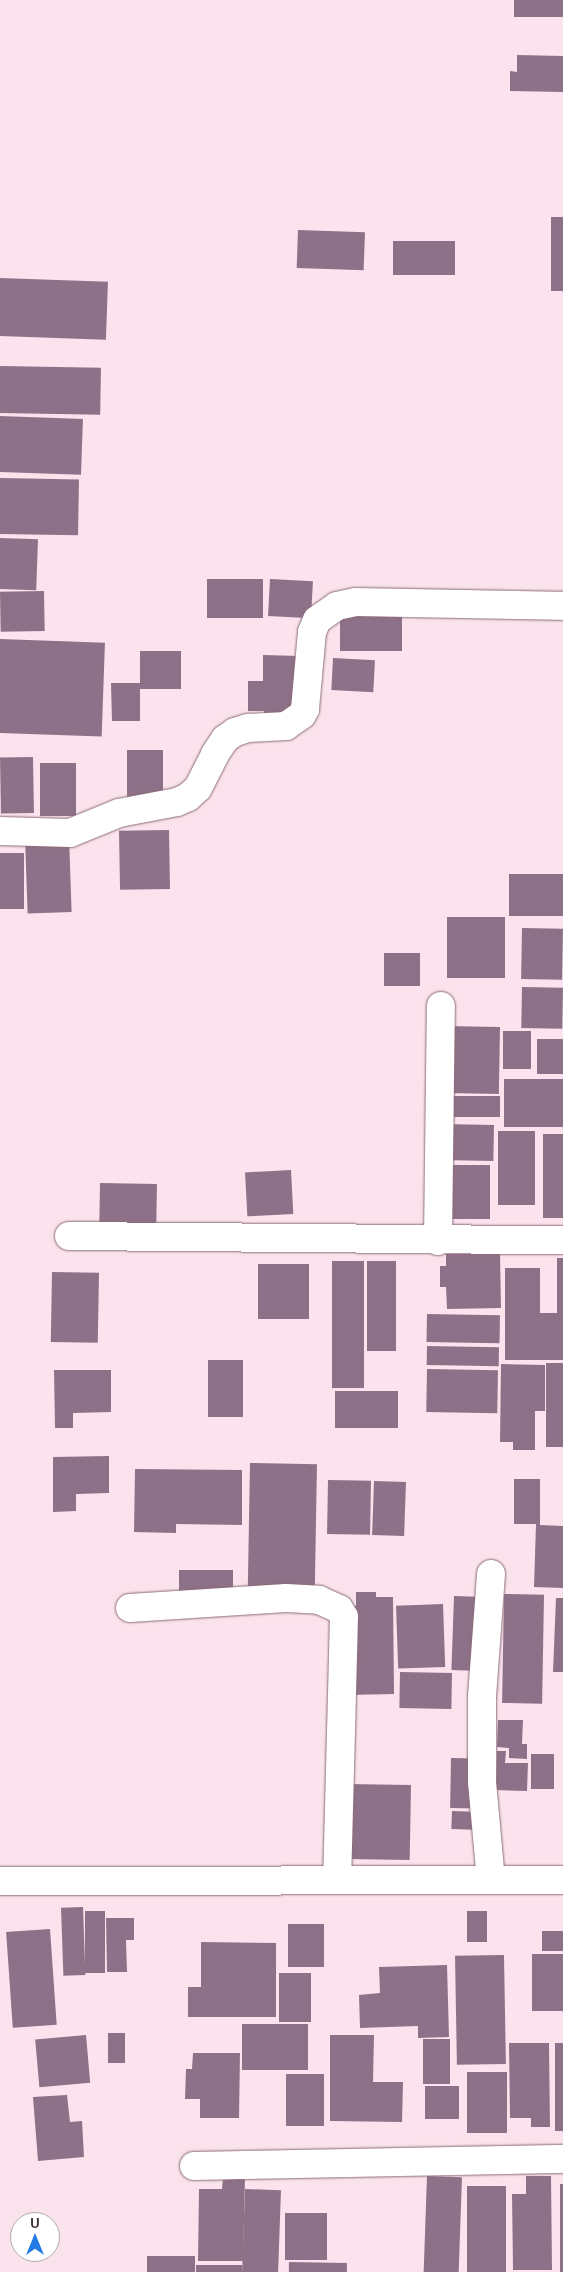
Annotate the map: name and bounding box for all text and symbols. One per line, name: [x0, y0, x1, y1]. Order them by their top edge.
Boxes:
north arrow: [10, 2212, 60, 2262]
text: U: [30, 2214, 40, 2232]

